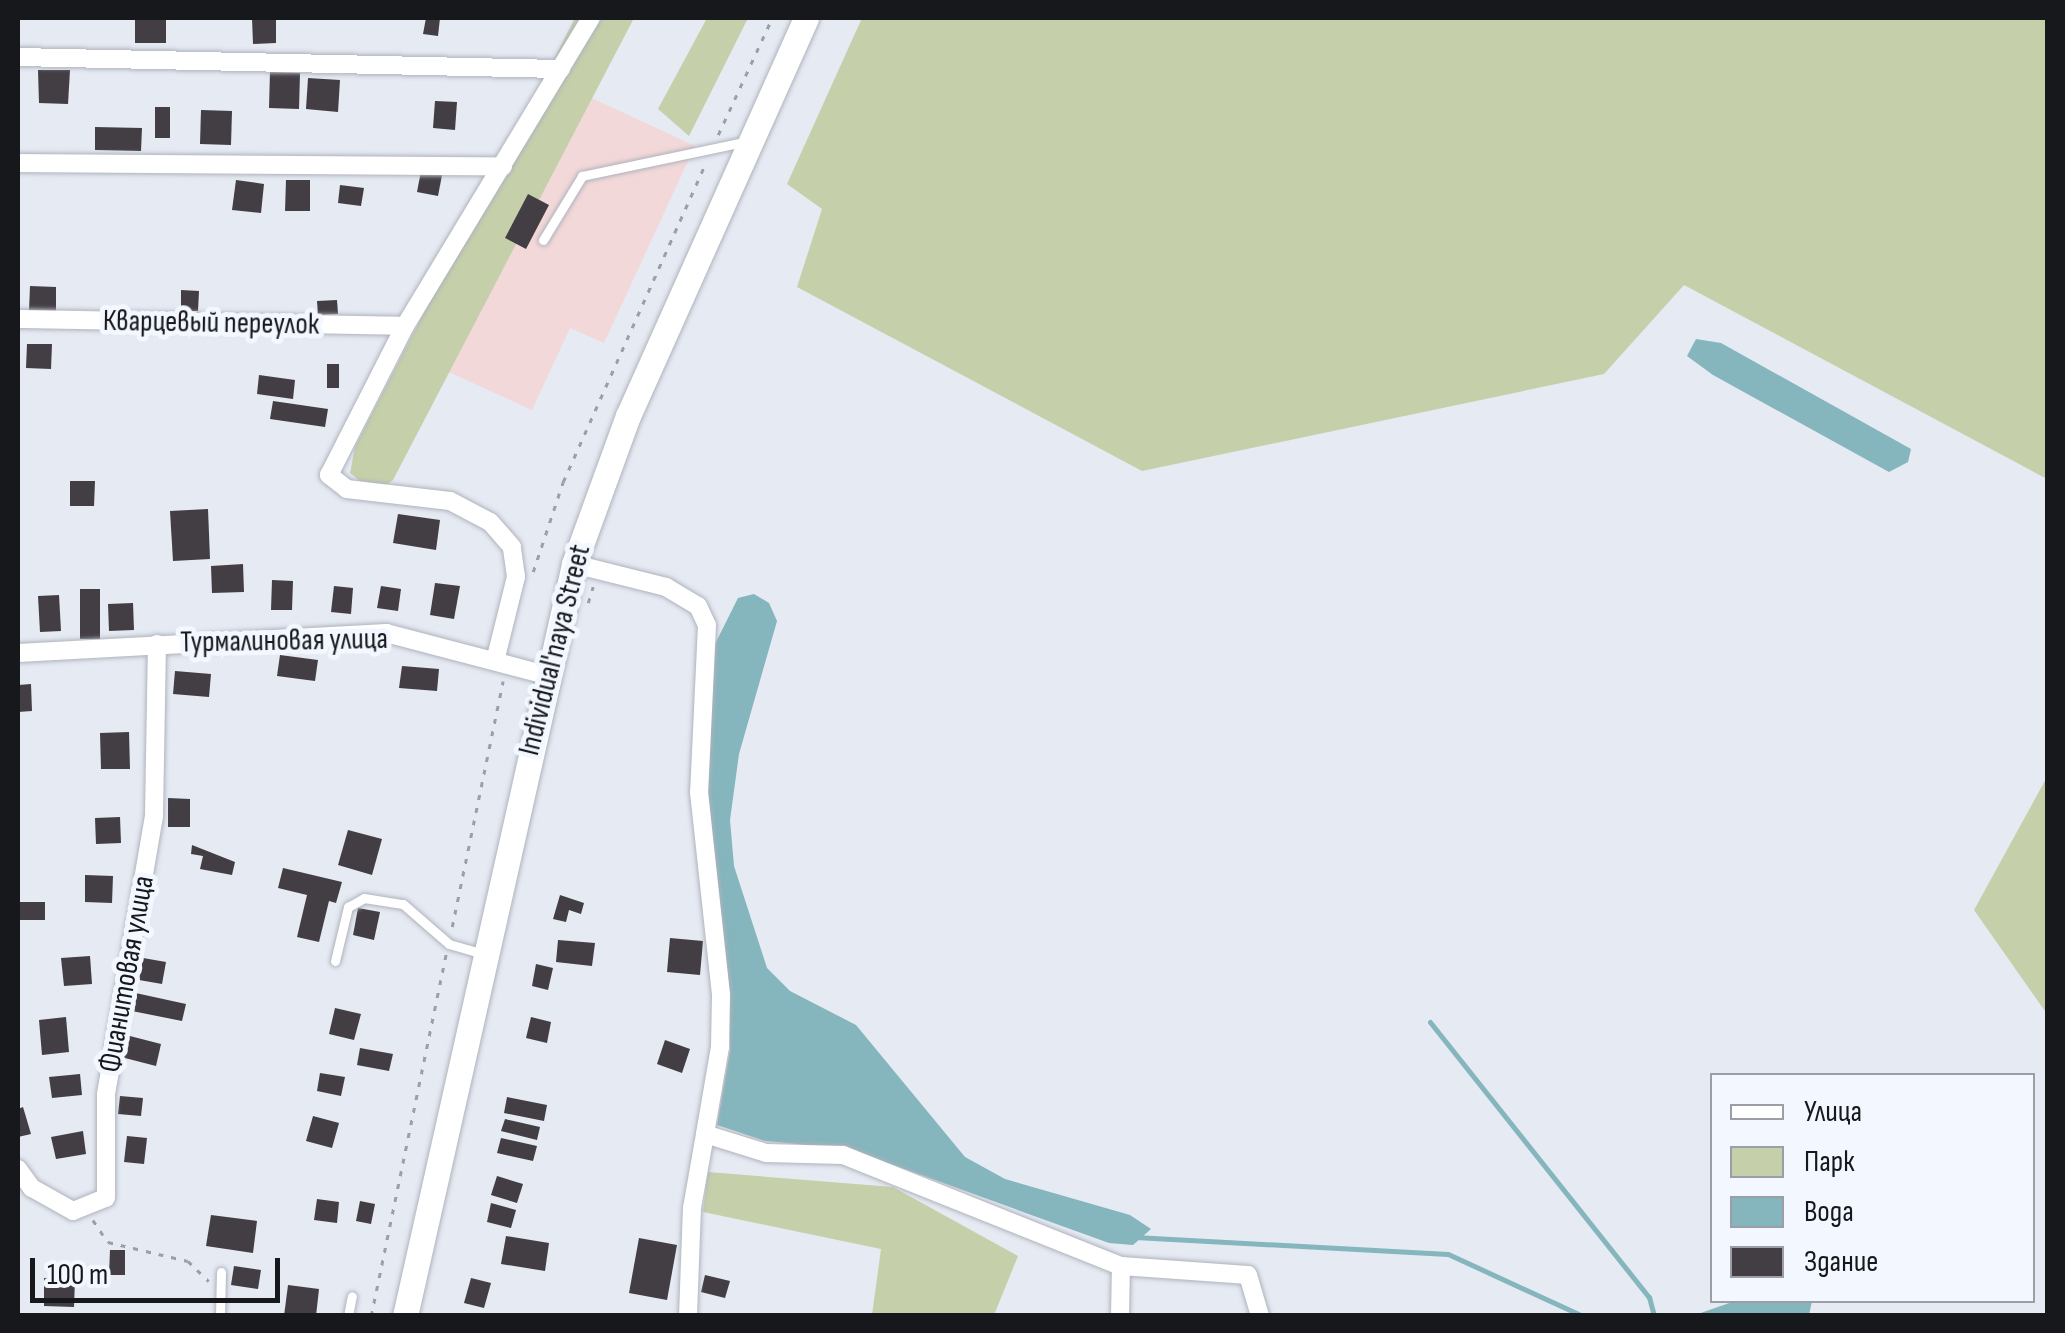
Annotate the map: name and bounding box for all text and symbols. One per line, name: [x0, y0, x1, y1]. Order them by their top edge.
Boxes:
street label: Кварцевый переулок: [103, 303, 319, 343]
street label: Individual'naya Street: [511, 541, 599, 759]
street label: Турмалиновая улица: [180, 621, 388, 661]
street label: Фианитовая улица: [92, 873, 162, 1075]
legend: [1710, 1073, 2035, 1303]
text: Улица: [1804, 1094, 1862, 1130]
text: Парк: [1804, 1144, 1855, 1180]
text: Вода: [1804, 1194, 1854, 1230]
scale bar: [35, 1238, 285, 1300]
text: Здание: [1804, 1244, 1878, 1280]
text: 100 m: [47, 1257, 108, 1293]

